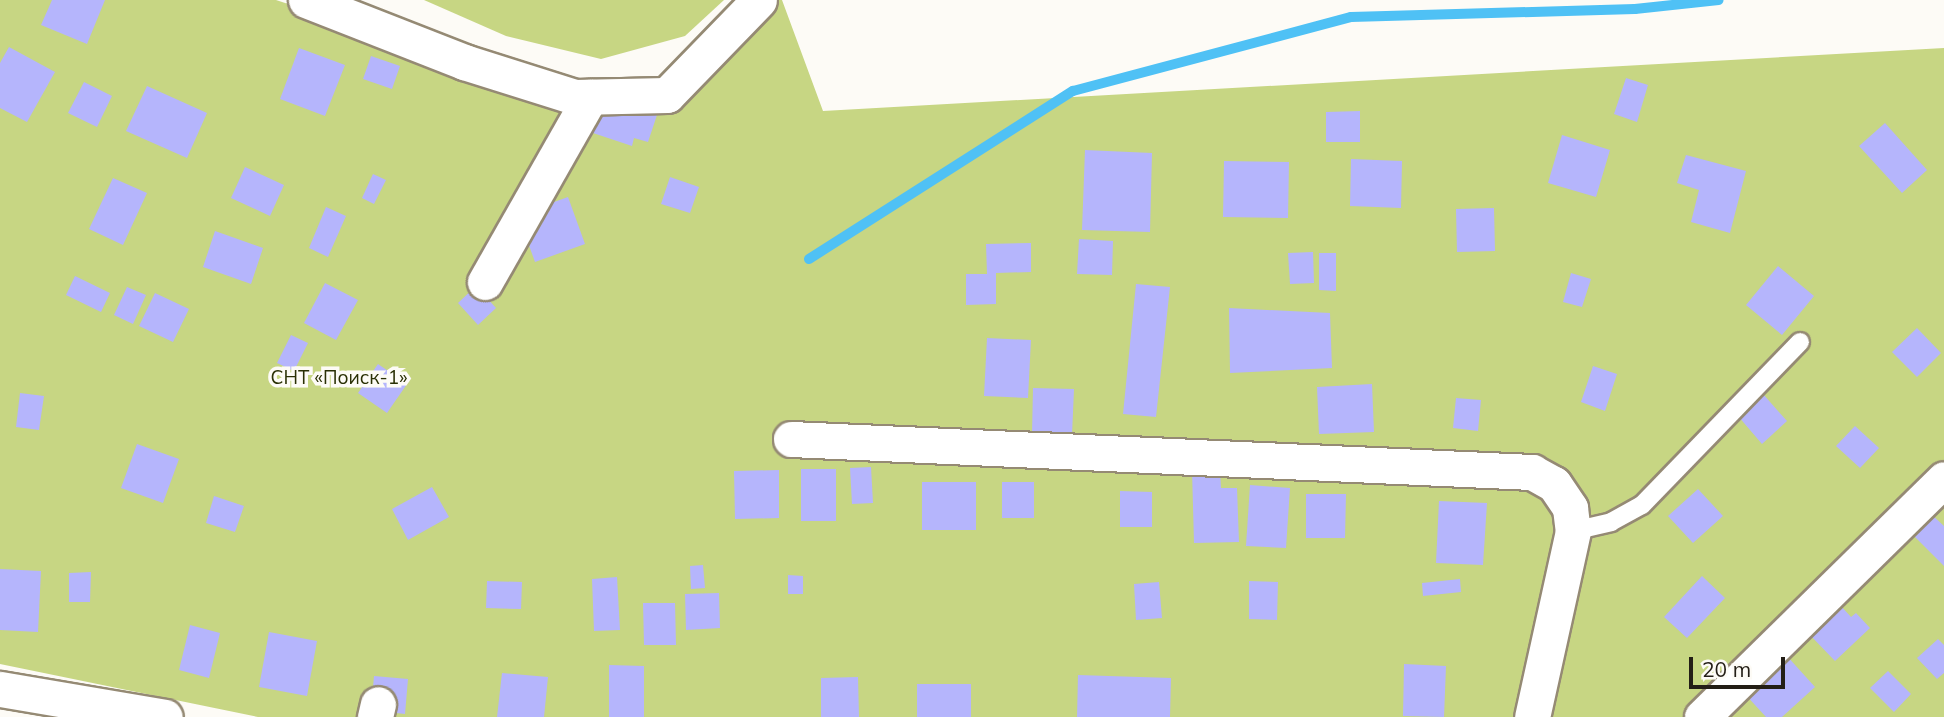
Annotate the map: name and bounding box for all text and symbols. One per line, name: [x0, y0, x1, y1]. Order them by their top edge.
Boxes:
park label: СНТ «Поиск-1»: [270, 367, 408, 389]
scale bar: [1692, 644, 1788, 688]
text: 20 m: [1702, 656, 1751, 682]

